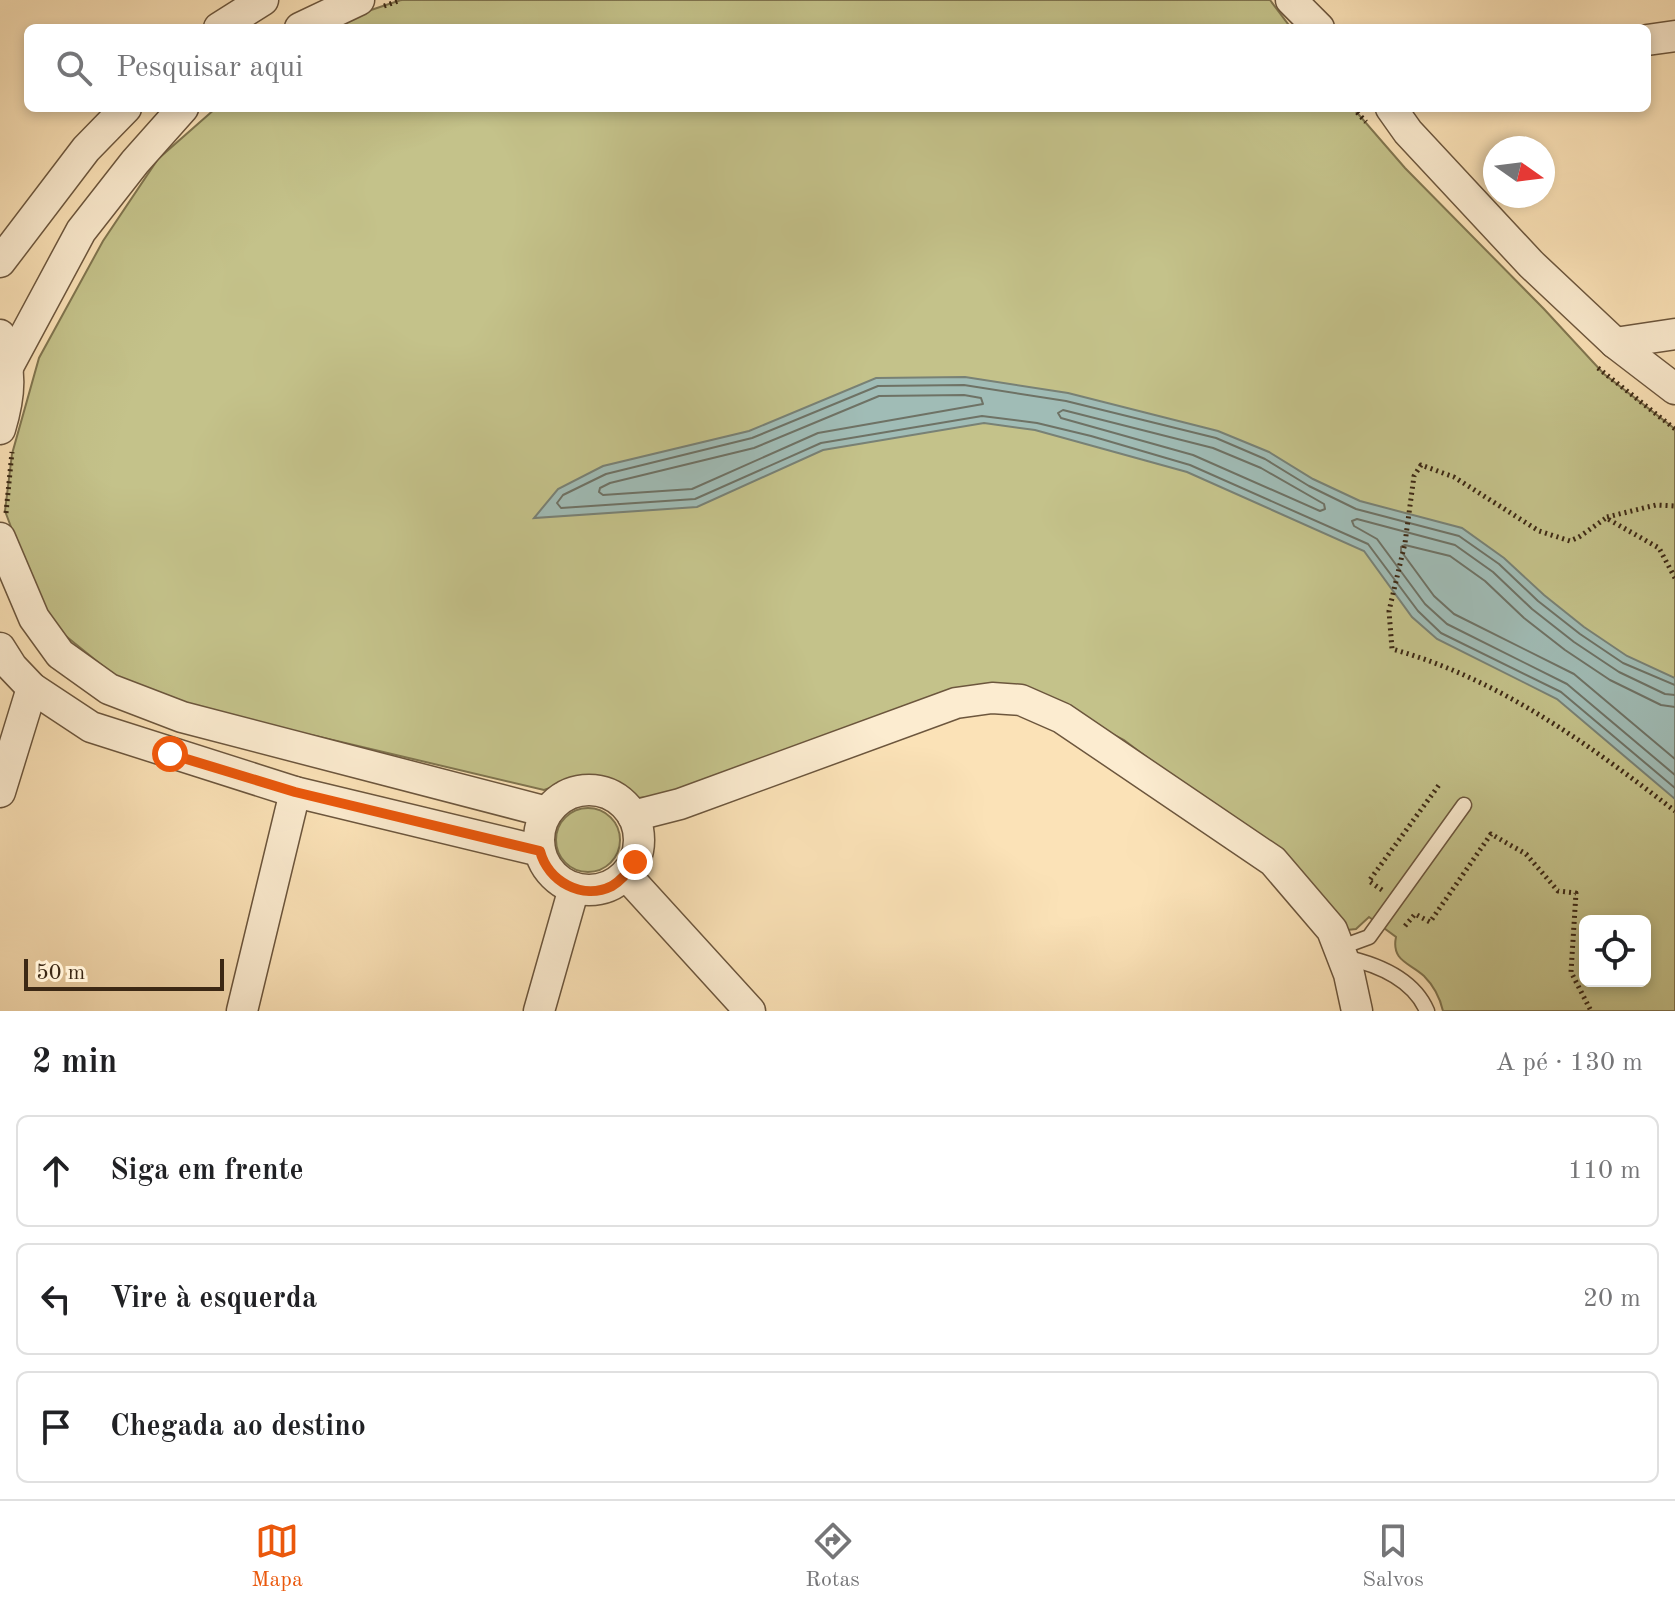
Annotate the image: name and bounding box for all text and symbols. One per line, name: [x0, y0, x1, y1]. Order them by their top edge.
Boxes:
search box: [24, 24, 1651, 112]
icon: search: [52, 46, 96, 90]
text: Pesquisar aqui: [116, 53, 303, 83]
north arrow: [1483, 136, 1555, 208]
route start: [152, 736, 188, 772]
route end: [617, 844, 653, 880]
map controls: [1579, 915, 1651, 987]
button: locate: [1579, 915, 1651, 987]
scale bar: [24, 955, 224, 991]
text: 50 m: [36, 962, 85, 984]
text: 2 min: [32, 1046, 117, 1080]
text: A pé · 130 m: [1495, 1050, 1643, 1076]
icon: ahead: [34, 1149, 78, 1193]
text: Siga em frente: [110, 1156, 304, 1186]
text: 110 m: [1568, 1158, 1641, 1184]
icon: left: [34, 1277, 78, 1321]
text: Vire à esquerda: [110, 1284, 317, 1314]
text: 20 m: [1583, 1286, 1641, 1312]
icon: arrive: [34, 1405, 78, 1449]
text: Chegada ao destino: [110, 1412, 366, 1442]
tab: Mapa: [251, 1519, 303, 1594]
tab: Rotas: [805, 1519, 860, 1594]
tab: Salvos: [1362, 1519, 1424, 1594]

